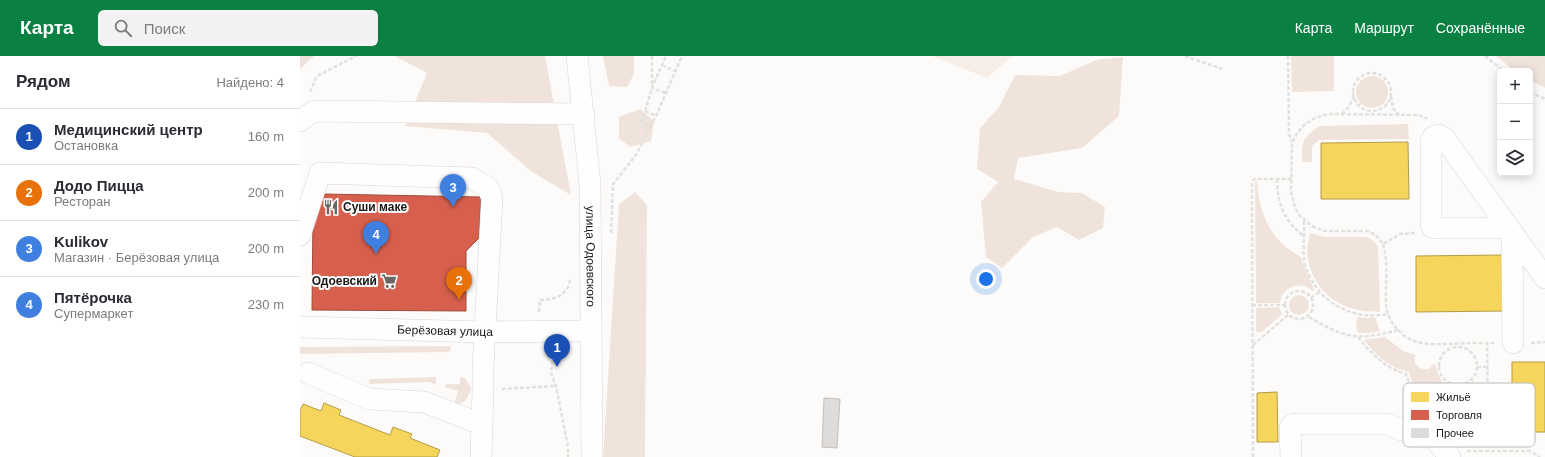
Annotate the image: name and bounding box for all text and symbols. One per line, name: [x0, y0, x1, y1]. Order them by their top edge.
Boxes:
search box: [98, 10, 378, 46]
text: Карта: [20, 17, 74, 38]
icon: search: [112, 17, 134, 39]
text: Поиск: [144, 20, 185, 37]
text: Карта: [1295, 20, 1332, 36]
text: Маршрут: [1354, 20, 1414, 36]
text: Сохранённые: [1436, 20, 1525, 36]
map controls: [1497, 68, 1533, 176]
button: +: [1497, 68, 1533, 104]
text: Рядом: [16, 72, 71, 91]
text: Найдено: 4: [216, 75, 284, 90]
button: −: [1497, 104, 1533, 140]
text: Медицинский центр: [54, 121, 203, 138]
text: 1: [25, 129, 33, 144]
text: 160 m: [248, 129, 284, 144]
text: Остановка: [54, 138, 118, 153]
button: layers: [1497, 140, 1533, 176]
pin: 3: [440, 174, 466, 207]
text: Додо Пицца: [54, 177, 144, 194]
text: 2: [25, 185, 33, 200]
text: 200 m: [248, 185, 284, 200]
text: Ресторан: [54, 194, 111, 209]
restaurant icon: Суши маке: [322, 198, 340, 216]
place label: Суши маке: [343, 200, 407, 214]
street label: улица Одоевского: [583, 206, 598, 307]
pin: 4: [363, 221, 389, 254]
text: Kulikov: [54, 233, 108, 250]
text: 3: [25, 241, 33, 256]
text: 200 m: [248, 241, 284, 256]
text: Магазин · Берёзовая улица: [54, 250, 219, 265]
pin: 2: [446, 267, 472, 300]
your location: [976, 269, 996, 289]
supermarket icon: Одоевский: [380, 272, 398, 290]
place label: Одоевский: [312, 274, 377, 288]
text: Пятёрочка: [54, 289, 132, 306]
text: 4: [25, 297, 33, 312]
text: 230 m: [248, 297, 284, 312]
text: Супермаркет: [54, 306, 133, 321]
street label: Берёзовая улица: [397, 323, 493, 339]
pin: 1: [544, 334, 570, 367]
legend: [1403, 383, 1535, 447]
text: Жильё: [1436, 391, 1471, 403]
text: Торговля: [1436, 409, 1482, 421]
text: Прочее: [1436, 427, 1474, 439]

